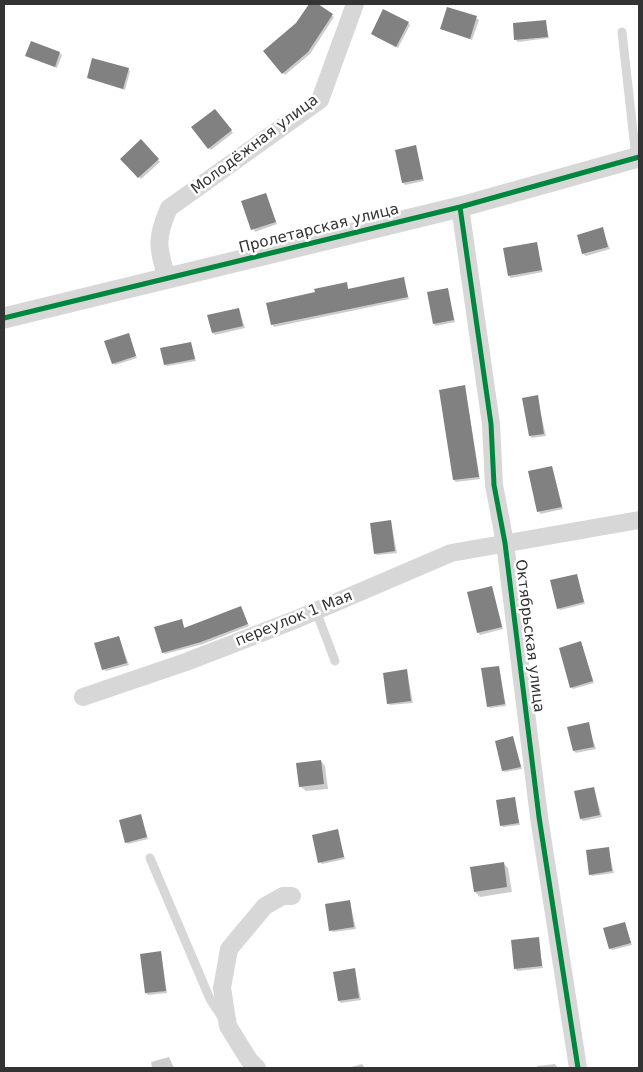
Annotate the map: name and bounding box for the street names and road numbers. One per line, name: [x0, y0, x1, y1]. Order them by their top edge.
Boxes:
street label: Молодёжная улица: [188, 91, 322, 199]
street label: Пролетарская улица: [237, 200, 401, 258]
street label: Октябрьская улица: [511, 558, 547, 714]
street label: переулок 1 Мая: [233, 587, 355, 651]

